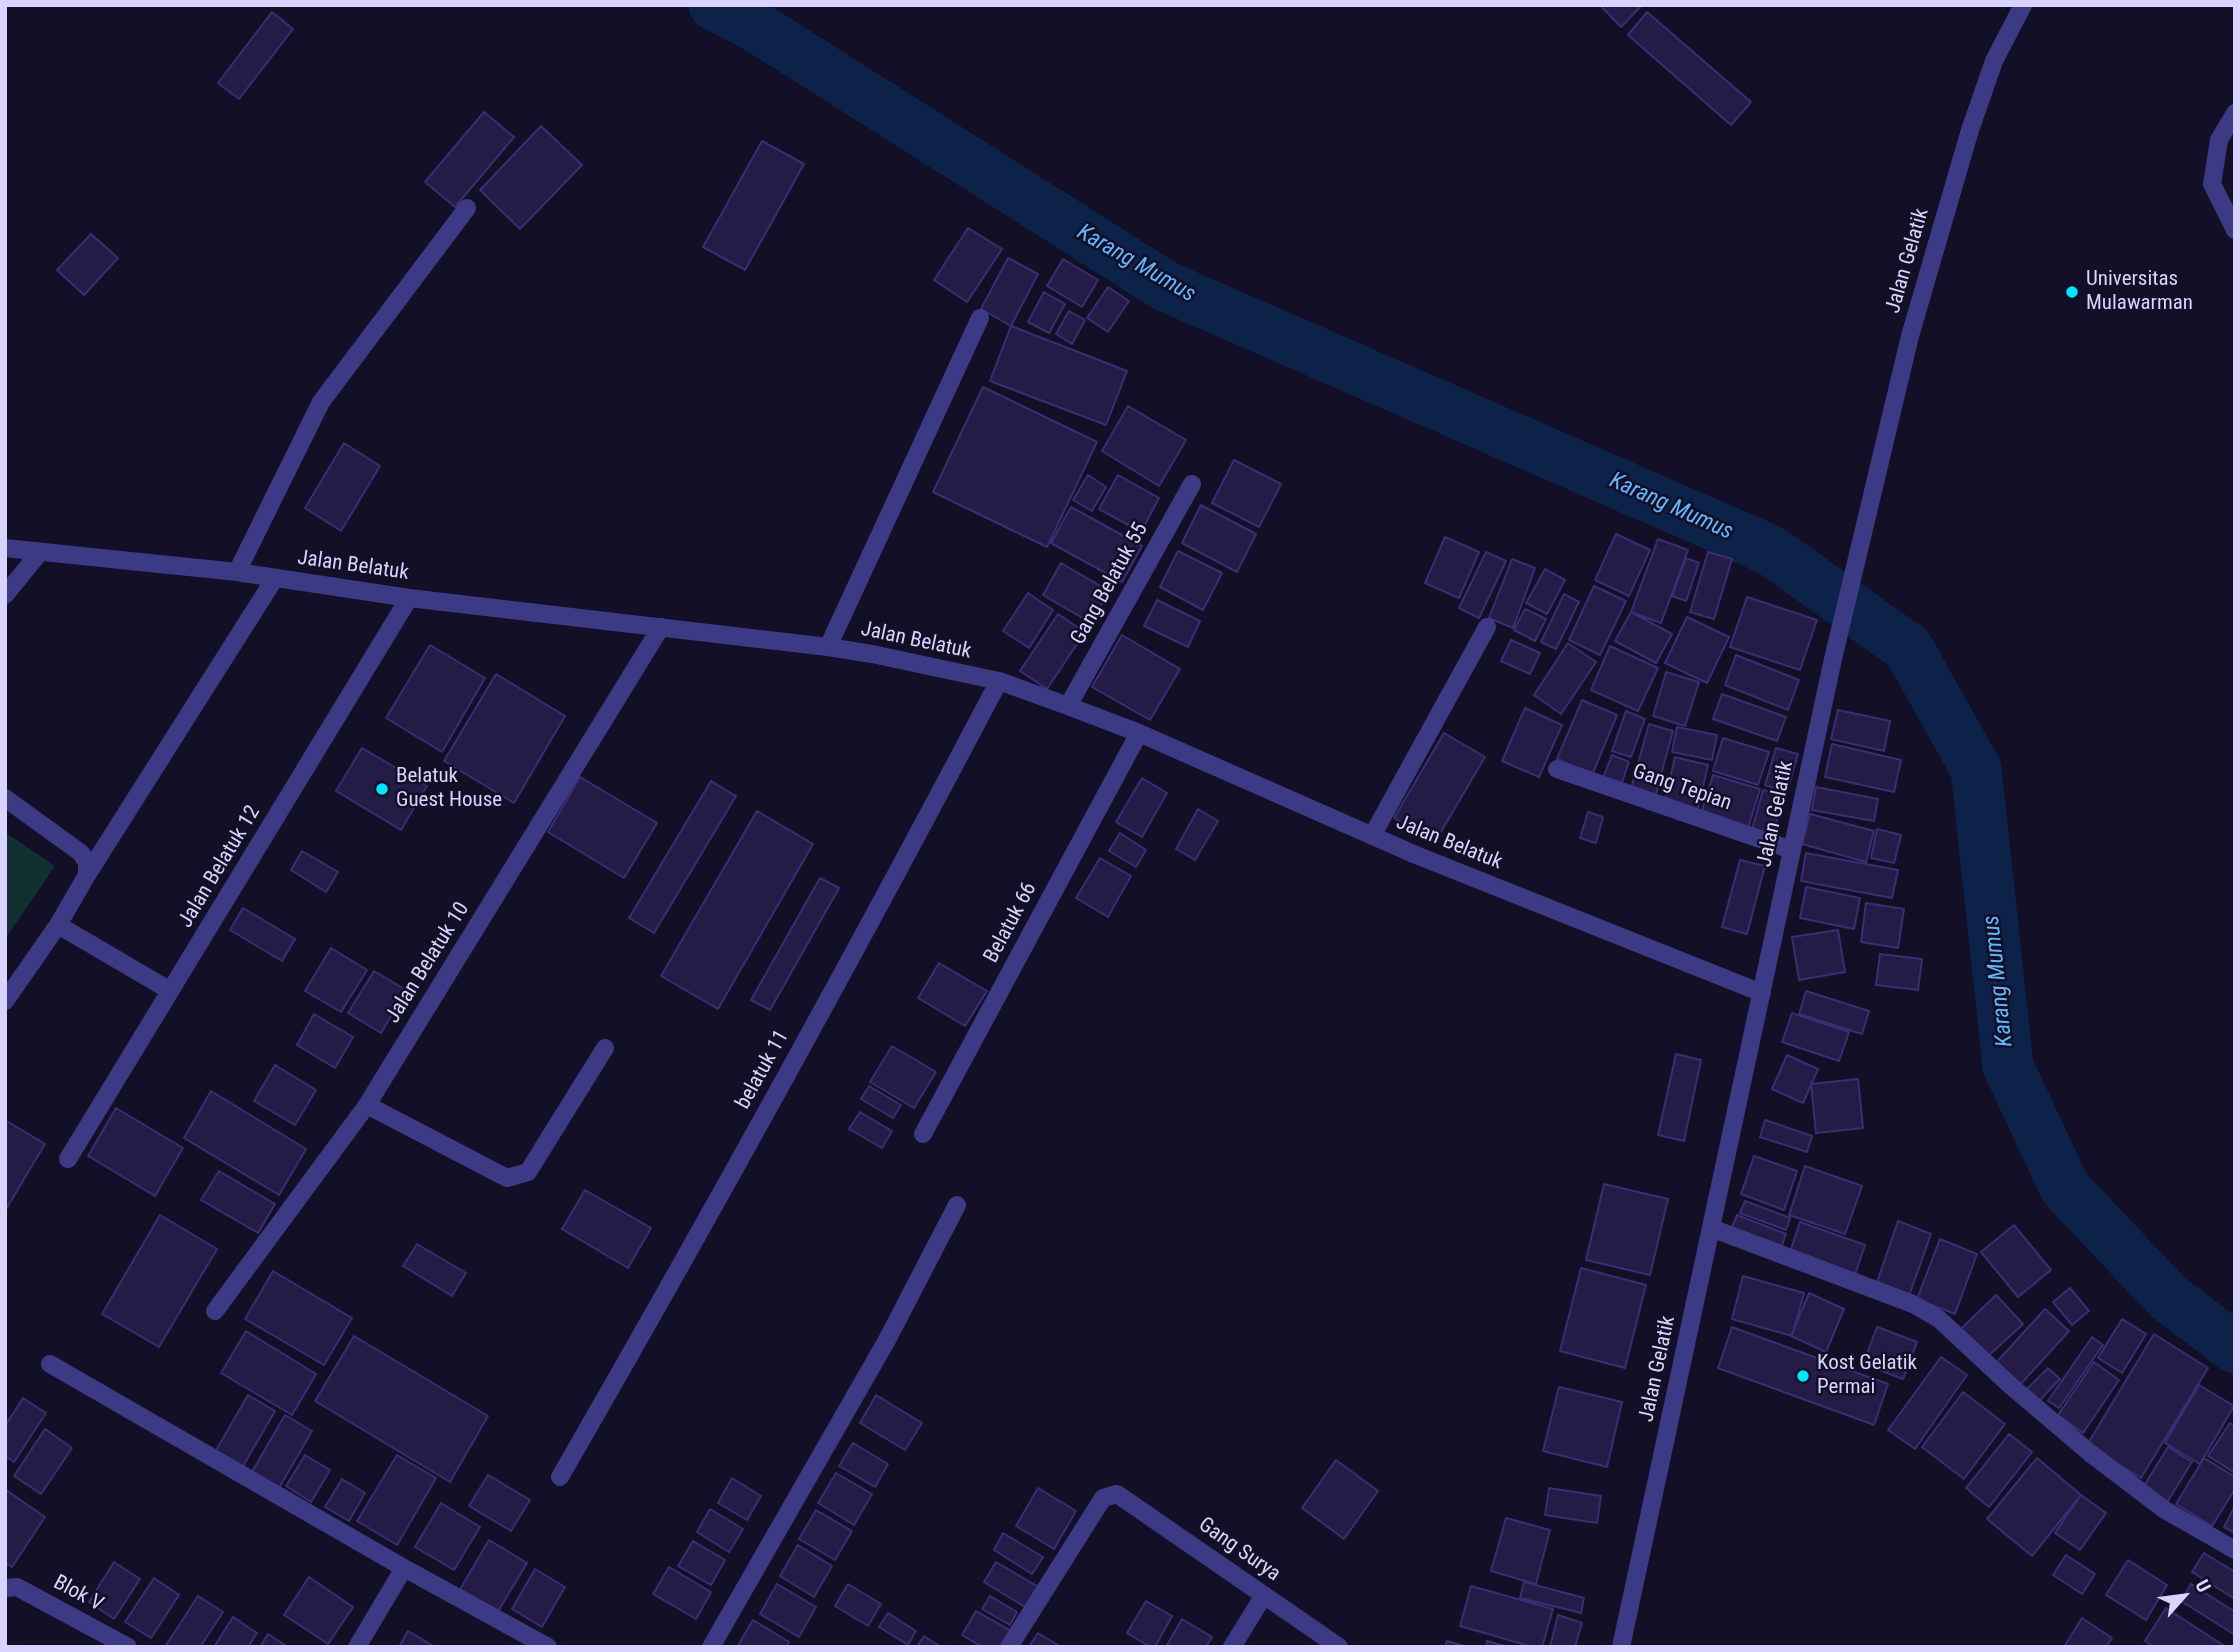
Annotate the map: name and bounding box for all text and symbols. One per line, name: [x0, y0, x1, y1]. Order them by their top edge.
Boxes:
street label: Jalan Gelatik: [1881, 206, 1935, 316]
water label: Karang Mumus: [1072, 219, 1200, 309]
place label: Universitas Mulawarman: [2086, 267, 2193, 317]
marker: Universitas Mulawarman: [2064, 284, 2080, 300]
water label: Karang Mumus: [1605, 467, 1737, 547]
street label: Gang Belatuk 55: [1066, 519, 1154, 649]
street label: Jalan Belatuk: [296, 546, 410, 586]
street label: Jalan Belatuk: [859, 617, 973, 665]
street label: Gang Tepian: [1629, 759, 1735, 817]
street label: Jalan Gelatik: [1752, 759, 1800, 869]
place label: Belatuk Guest House: [396, 764, 502, 814]
marker: Belatuk Guest House: [374, 781, 390, 797]
street label: Jalan Belatuk 12: [174, 802, 266, 932]
street label: Jalan Belatuk: [1392, 810, 1506, 876]
street label: Belatuk 66: [979, 878, 1043, 968]
street label: Jalan Belatuk 10: [381, 898, 475, 1028]
water label: Karang Mumus: [1978, 914, 2020, 1048]
street label: belatuk 11: [731, 1026, 795, 1114]
street label: Jalan Gelatik: [1634, 1314, 1682, 1424]
place label: Kost Gelatik Permai: [1817, 1351, 1917, 1401]
marker: Kost Gelatik Permai: [1795, 1368, 1811, 1384]
street label: Gang Surya: [1193, 1513, 1285, 1587]
north arrow: [2149, 1561, 2219, 1631]
street label: Blok V: [49, 1570, 107, 1618]
text: U: [2190, 1576, 2216, 1596]

